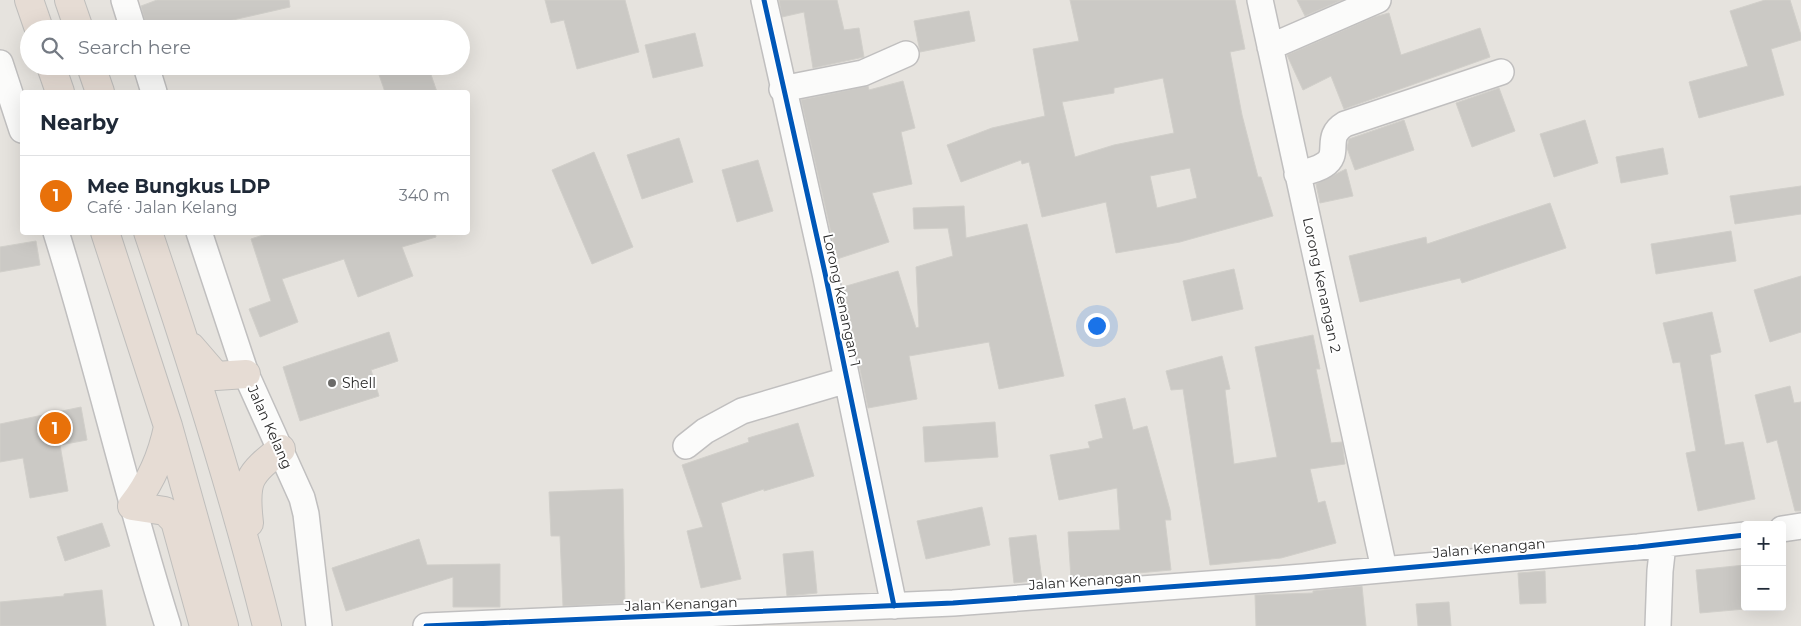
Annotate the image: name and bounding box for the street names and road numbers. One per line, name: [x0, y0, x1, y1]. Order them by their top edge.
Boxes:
street label: Lorong Kenangan 2: [1299, 216, 1345, 354]
street label: Lorong Kenangan 1: [819, 232, 865, 368]
street label: Jalan Kelang: [243, 382, 296, 472]
street label: Jalan Kenangan: [1431, 534, 1546, 562]
street label: Jalan Kenangan: [1027, 568, 1142, 594]
street label: Jalan Kenangan: [623, 593, 738, 615]

